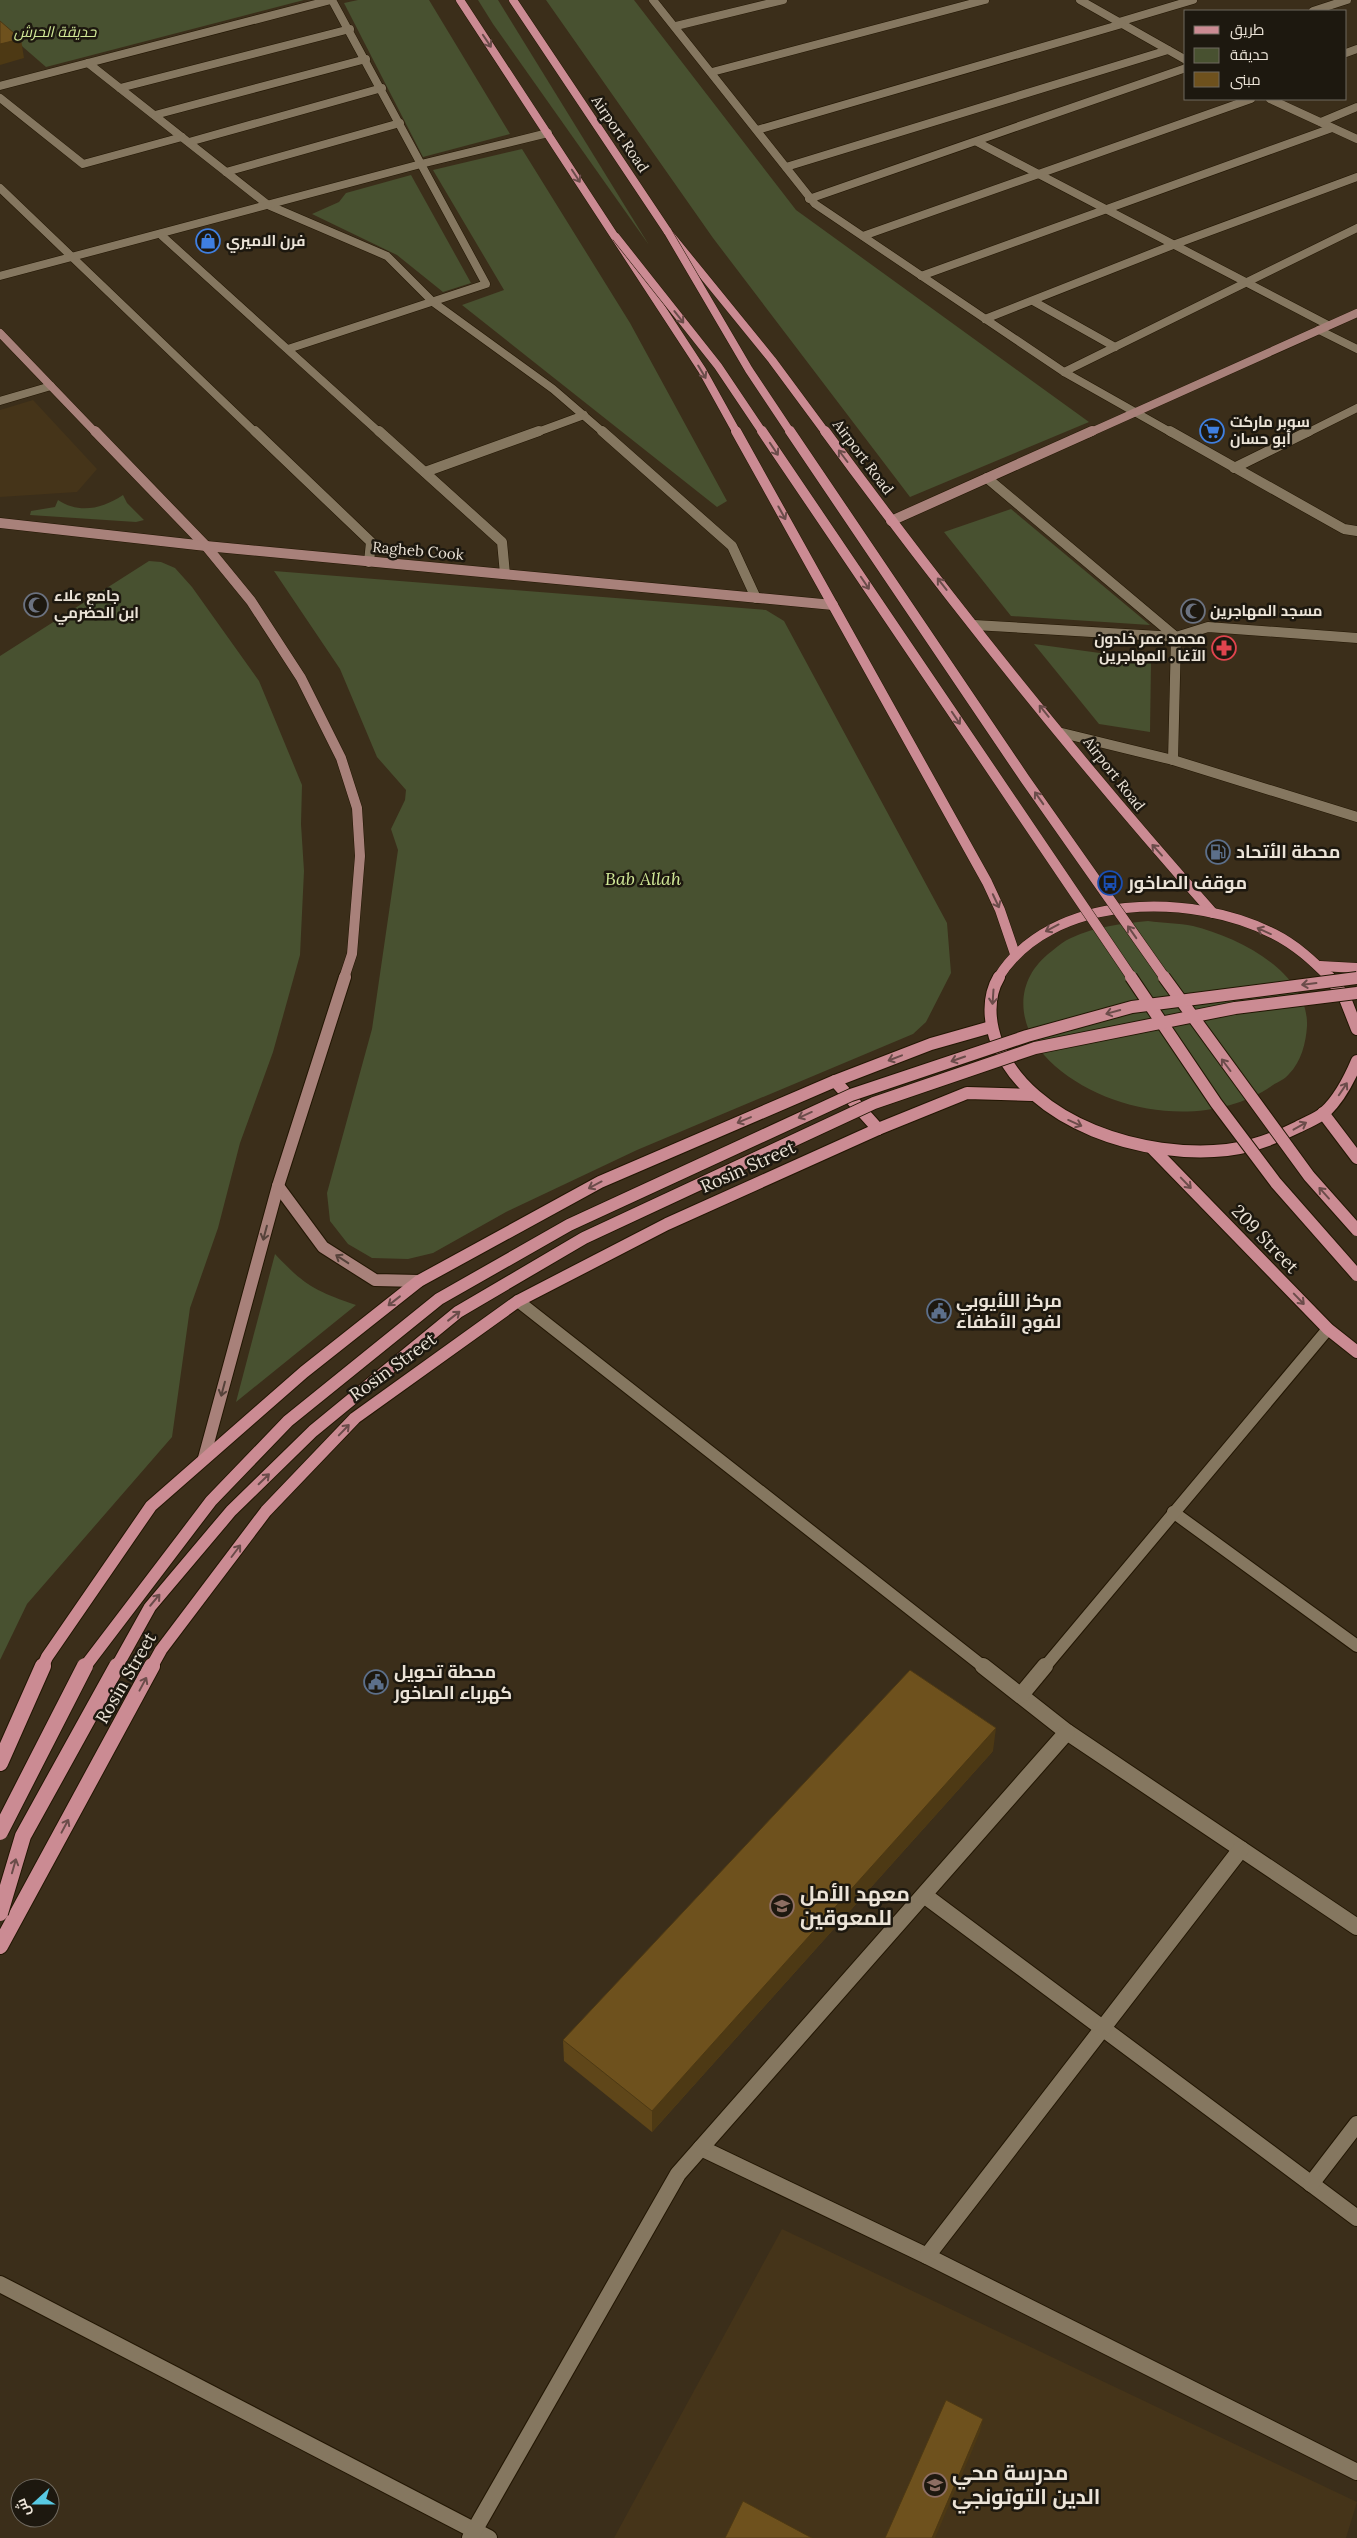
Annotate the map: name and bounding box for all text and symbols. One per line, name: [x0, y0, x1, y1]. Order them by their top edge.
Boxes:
legend: [1184, 10, 1347, 100]
text: طريق: [1230, 20, 1264, 40]
park label: حديقة الحرش: [14, 22, 97, 41]
one-way arrow: [482, 33, 492, 47]
text: حديقة: [1230, 45, 1269, 64]
text: مبنى: [1230, 70, 1261, 90]
street label: Airport Road: [587, 91, 653, 176]
one-way arrow: [571, 169, 582, 183]
shop icon: فرن الاميري: [195, 228, 221, 254]
place label: فرن الاميري: [226, 231, 305, 253]
one-way arrow: [673, 310, 684, 323]
one-way arrow: [698, 364, 708, 378]
place label: سوبر ماركت أبو حسان: [1230, 412, 1310, 448]
street label: Airport Road: [828, 415, 898, 498]
supermarket icon: سوبر ماركت أبو حسان: [1199, 418, 1225, 444]
one-way arrow: [769, 441, 779, 455]
one-way arrow: [838, 449, 848, 463]
one-way arrow: [777, 506, 787, 520]
street label: Ragheb Cook: [372, 537, 465, 564]
one-way arrow: [860, 576, 870, 590]
one-way arrow: [936, 578, 947, 591]
place label: جامع علاء ابن الحضرمي: [54, 586, 139, 625]
mosque icon: جامع علاء ابن الحضرمي: [23, 592, 49, 618]
mosque icon: مسجد المهاجرين: [1180, 598, 1206, 624]
place label: مسجد المهاجرين: [1210, 601, 1322, 620]
place label: محمد عمر خلدون الآغا . المهاجرين: [1094, 629, 1206, 665]
pharmacy icon: محمد عمر خلدون الآغا . المهاجرين: [1211, 635, 1237, 661]
one-way arrow: [1039, 705, 1050, 718]
one-way arrow: [950, 711, 961, 725]
street label: Airport Road: [1079, 732, 1149, 815]
one-way arrow: [1034, 792, 1044, 806]
fuel station icon: محطة الأتحاد: [1205, 839, 1231, 865]
place label: محطة الأتحاد: [1236, 840, 1340, 863]
one-way arrow: [1152, 844, 1163, 857]
park label: Bab Allah: [605, 867, 682, 890]
bus stop icon: موقف الصاخور: [1097, 870, 1123, 896]
place label: موقف الصاخور: [1127, 871, 1247, 894]
one-way arrow: [992, 893, 1001, 908]
one-way arrow: [1044, 923, 1059, 933]
one-way arrow: [1127, 925, 1137, 939]
one-way arrow: [1257, 925, 1272, 935]
one-way arrow: [1301, 979, 1317, 989]
one-way arrow: [988, 988, 998, 1004]
one-way arrow: [1106, 1008, 1122, 1018]
one-way arrow: [887, 1054, 903, 1063]
one-way arrow: [950, 1055, 966, 1064]
one-way arrow: [1220, 1058, 1231, 1072]
one-way arrow: [1338, 1082, 1349, 1096]
one-way arrow: [798, 1111, 813, 1121]
one-way arrow: [737, 1115, 752, 1125]
one-way arrow: [1067, 1118, 1082, 1128]
one-way arrow: [1292, 1121, 1307, 1130]
street label: Rosin Street: [697, 1135, 799, 1198]
one-way arrow: [1180, 1177, 1192, 1189]
one-way arrow: [589, 1180, 603, 1190]
one-way arrow: [1319, 1187, 1330, 1200]
street label: 209 Street: [1227, 1199, 1304, 1278]
one-way arrow: [260, 1224, 270, 1240]
one-way arrow: [335, 1254, 349, 1264]
place label: مركز اللأيوبي لفوج الأطفاء: [956, 1289, 1062, 1334]
one-way arrow: [1293, 1293, 1305, 1305]
one-way arrow: [388, 1295, 401, 1306]
public building icon: مركز اللأيوبي لفوج الأطفاء: [926, 1298, 952, 1324]
one-way arrow: [447, 1311, 460, 1322]
street label: Rosin Street: [345, 1327, 441, 1406]
one-way arrow: [218, 1381, 227, 1397]
one-way arrow: [338, 1423, 350, 1436]
one-way arrow: [258, 1473, 270, 1485]
one-way arrow: [231, 1544, 241, 1558]
one-way arrow: [150, 1593, 161, 1606]
street label: Rosin Street: [90, 1628, 161, 1728]
place label: محطة تحويل كهرباء الصاخور: [393, 1660, 512, 1704]
public building icon: محطة تحويل كهرباء الصاخور: [363, 1669, 389, 1695]
one-way arrow: [138, 1677, 148, 1691]
one-way arrow: [60, 1819, 70, 1834]
one-way arrow: [9, 1858, 19, 1874]
place label: معهد الأمل للمعوقين: [800, 1880, 910, 1931]
school or university icon: معهد الأمل للمعوقين: [769, 1893, 795, 1919]
place label: مدرسة محي الدين التوتونجي: [952, 2459, 1100, 2514]
school or university icon: مدرسة محي الدين التوتونجي: [922, 2472, 948, 2498]
north arrow: [10, 2478, 60, 2528]
text: ش: [11, 2496, 34, 2519]

